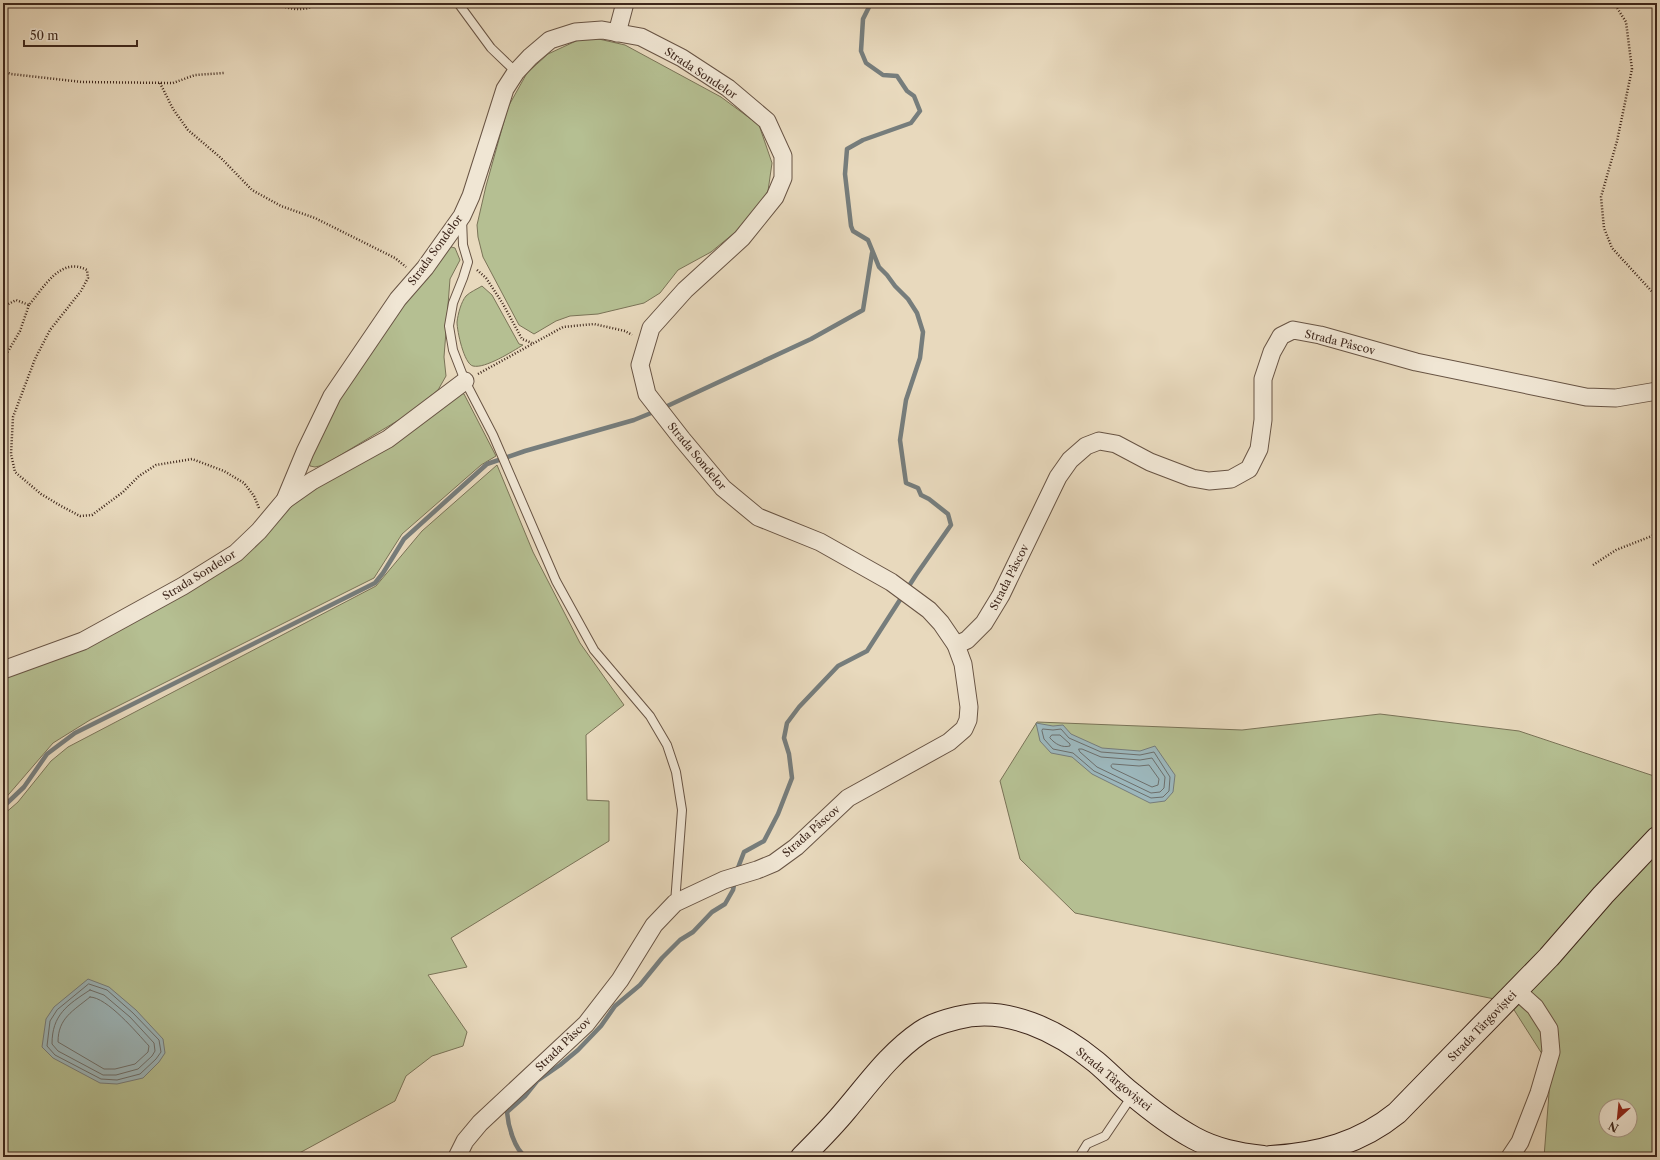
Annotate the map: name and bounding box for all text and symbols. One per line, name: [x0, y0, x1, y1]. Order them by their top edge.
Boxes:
scale bar: [24, 22, 137, 48]
text: 50 m: [30, 28, 59, 43]
street label: Strada Sondelor: [662, 44, 740, 102]
street label: Strada Sondelor: [405, 212, 466, 288]
street label: Strada Pâscov: [1303, 326, 1378, 358]
street label: Strada Sondelor: [665, 419, 730, 493]
street label: Strada Pâscov: [986, 541, 1032, 612]
street label: Strada Sondelor: [160, 547, 239, 603]
street label: Strada Pâscov: [779, 801, 844, 860]
street label: Strada Târgoviștei: [1445, 987, 1520, 1064]
street label: Strada Pâscov: [532, 1013, 595, 1074]
street label: Strada Târgoviștei: [1073, 1044, 1155, 1114]
north arrow: [1598, 1098, 1638, 1138]
text: N: [1606, 1118, 1621, 1135]

